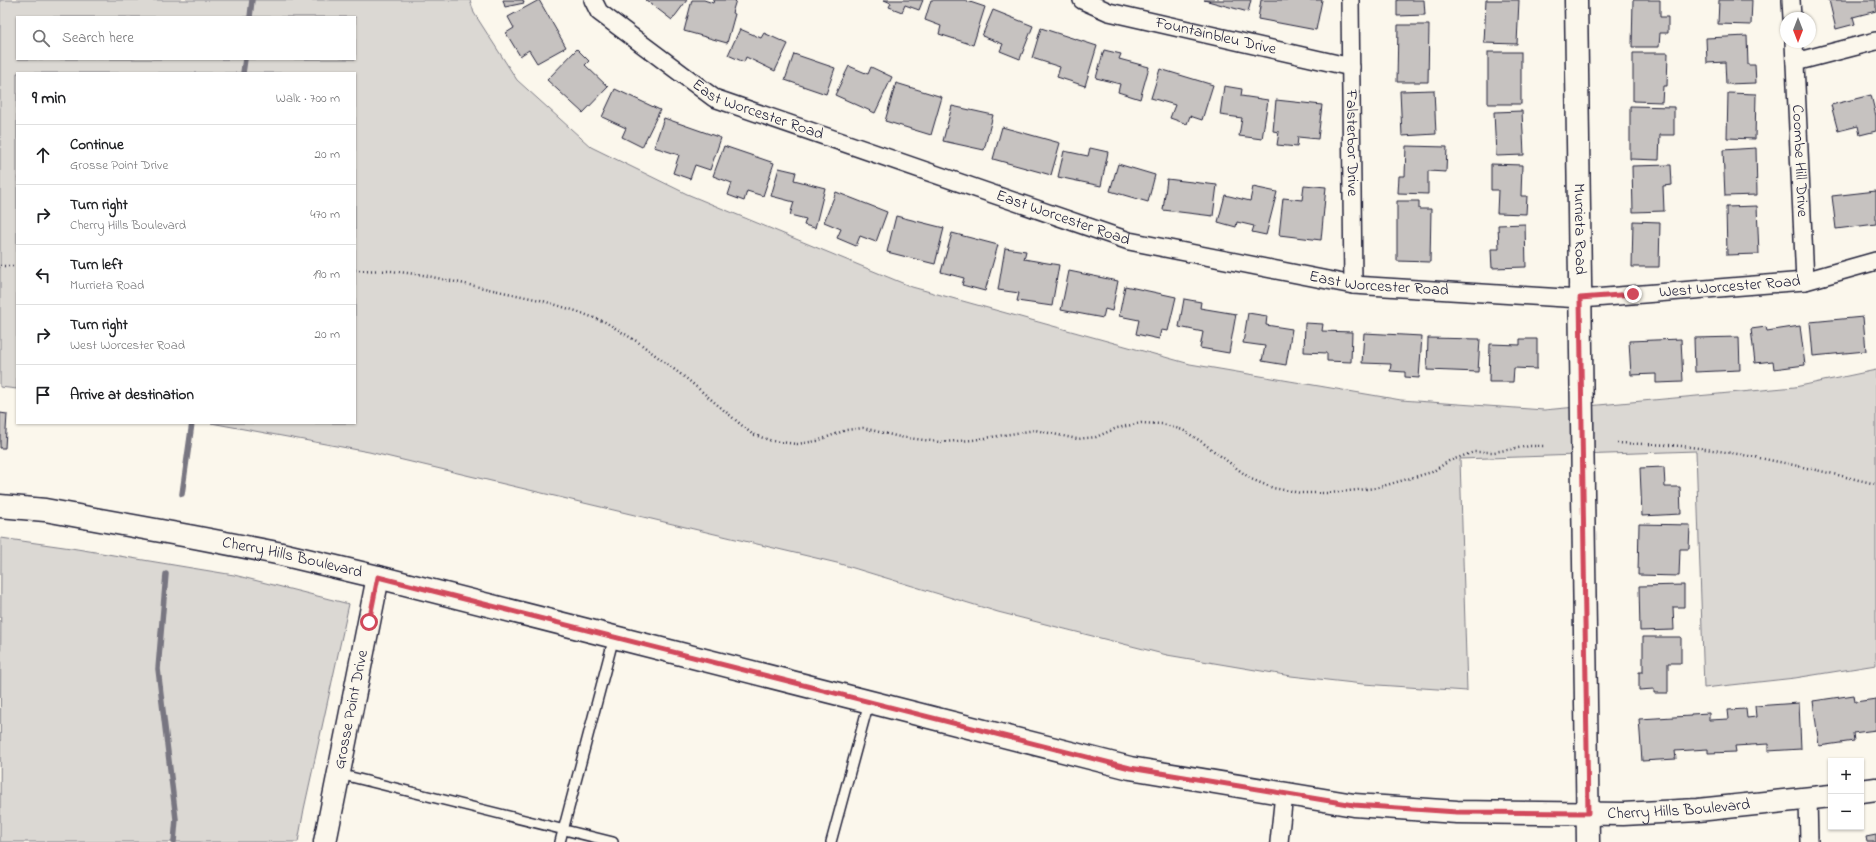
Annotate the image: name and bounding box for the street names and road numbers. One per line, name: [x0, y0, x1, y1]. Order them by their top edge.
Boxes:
street label: Fountainbleu Drive: [1152, 11, 1279, 62]
street label: East Worcester Road: [687, 73, 827, 147]
street label: Falsterbor Drive: [1339, 89, 1364, 197]
street label: Coombe Hill Drive: [1785, 104, 1814, 218]
street label: Murrieta Road: [1567, 183, 1592, 275]
street label: East Worcester Road: [993, 184, 1133, 252]
street label: East Worcester Road: [1307, 265, 1450, 303]
street label: West Worcester Road: [1658, 269, 1801, 305]
street label: Cherry Hills Boulevard: [220, 531, 365, 585]
street label: Grosse Point Drive: [328, 647, 375, 771]
street label: Cherry Hills Boulevard: [1607, 793, 1751, 826]

